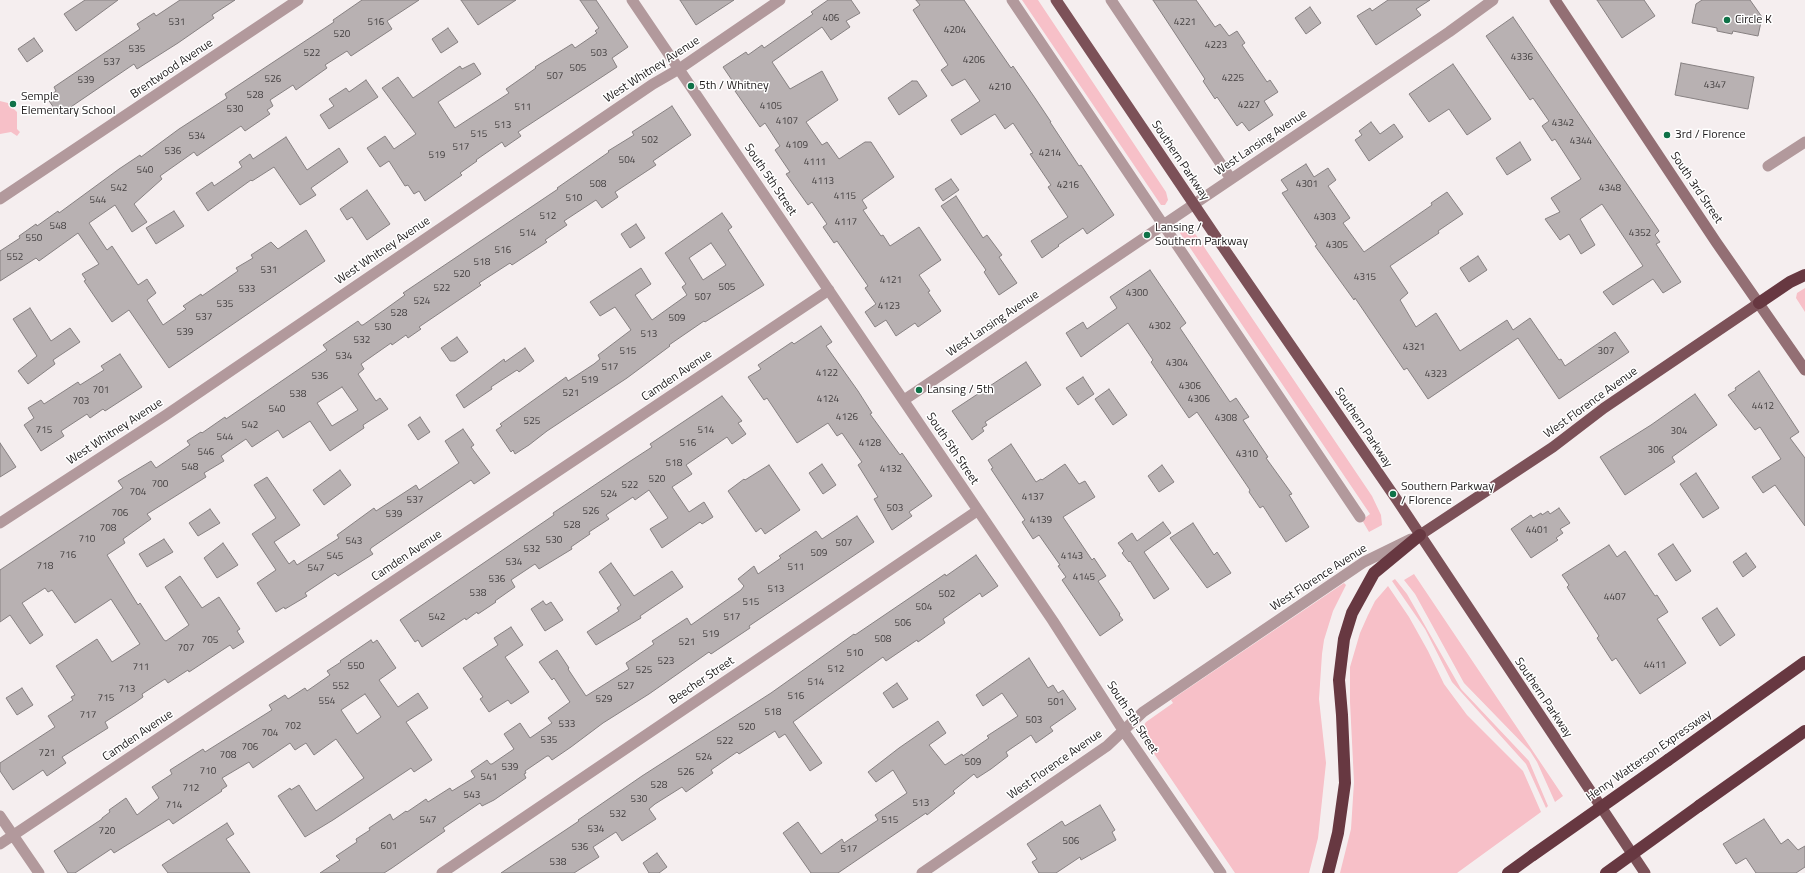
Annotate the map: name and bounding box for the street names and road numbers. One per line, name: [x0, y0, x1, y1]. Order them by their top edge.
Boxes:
street label: West Whitney Avenue: [601, 34, 703, 106]
street label: Brentwood Avenue: [128, 36, 216, 102]
street label: West Lansing Avenue: [1212, 107, 1310, 179]
street label: Southern Parkway: [1148, 118, 1212, 204]
street label: South 5th Street: [741, 141, 799, 219]
street label: South 3rd Street: [1667, 150, 1725, 226]
street label: West Whitney Avenue: [333, 214, 433, 288]
street label: West Lansing Avenue: [944, 288, 1042, 360]
street label: Camden Avenue: [639, 347, 715, 405]
street label: West Florence Avenue: [1541, 364, 1641, 442]
street label: Southern Parkway: [1331, 385, 1395, 471]
street label: West Whitney Avenue: [64, 396, 166, 468]
street label: South 5th Street: [923, 410, 981, 488]
street label: Camden Avenue: [369, 527, 445, 585]
street label: West Florence Avenue: [1268, 541, 1370, 615]
street label: Beecher Street: [667, 654, 737, 708]
street label: Southern Parkway: [1511, 655, 1575, 741]
street label: South 5th Street: [1103, 679, 1161, 757]
street label: Camden Avenue: [100, 707, 176, 765]
street label: Henry Watterson Expressway: [1584, 707, 1714, 805]
street label: West Florence Avenue: [1005, 727, 1105, 803]

